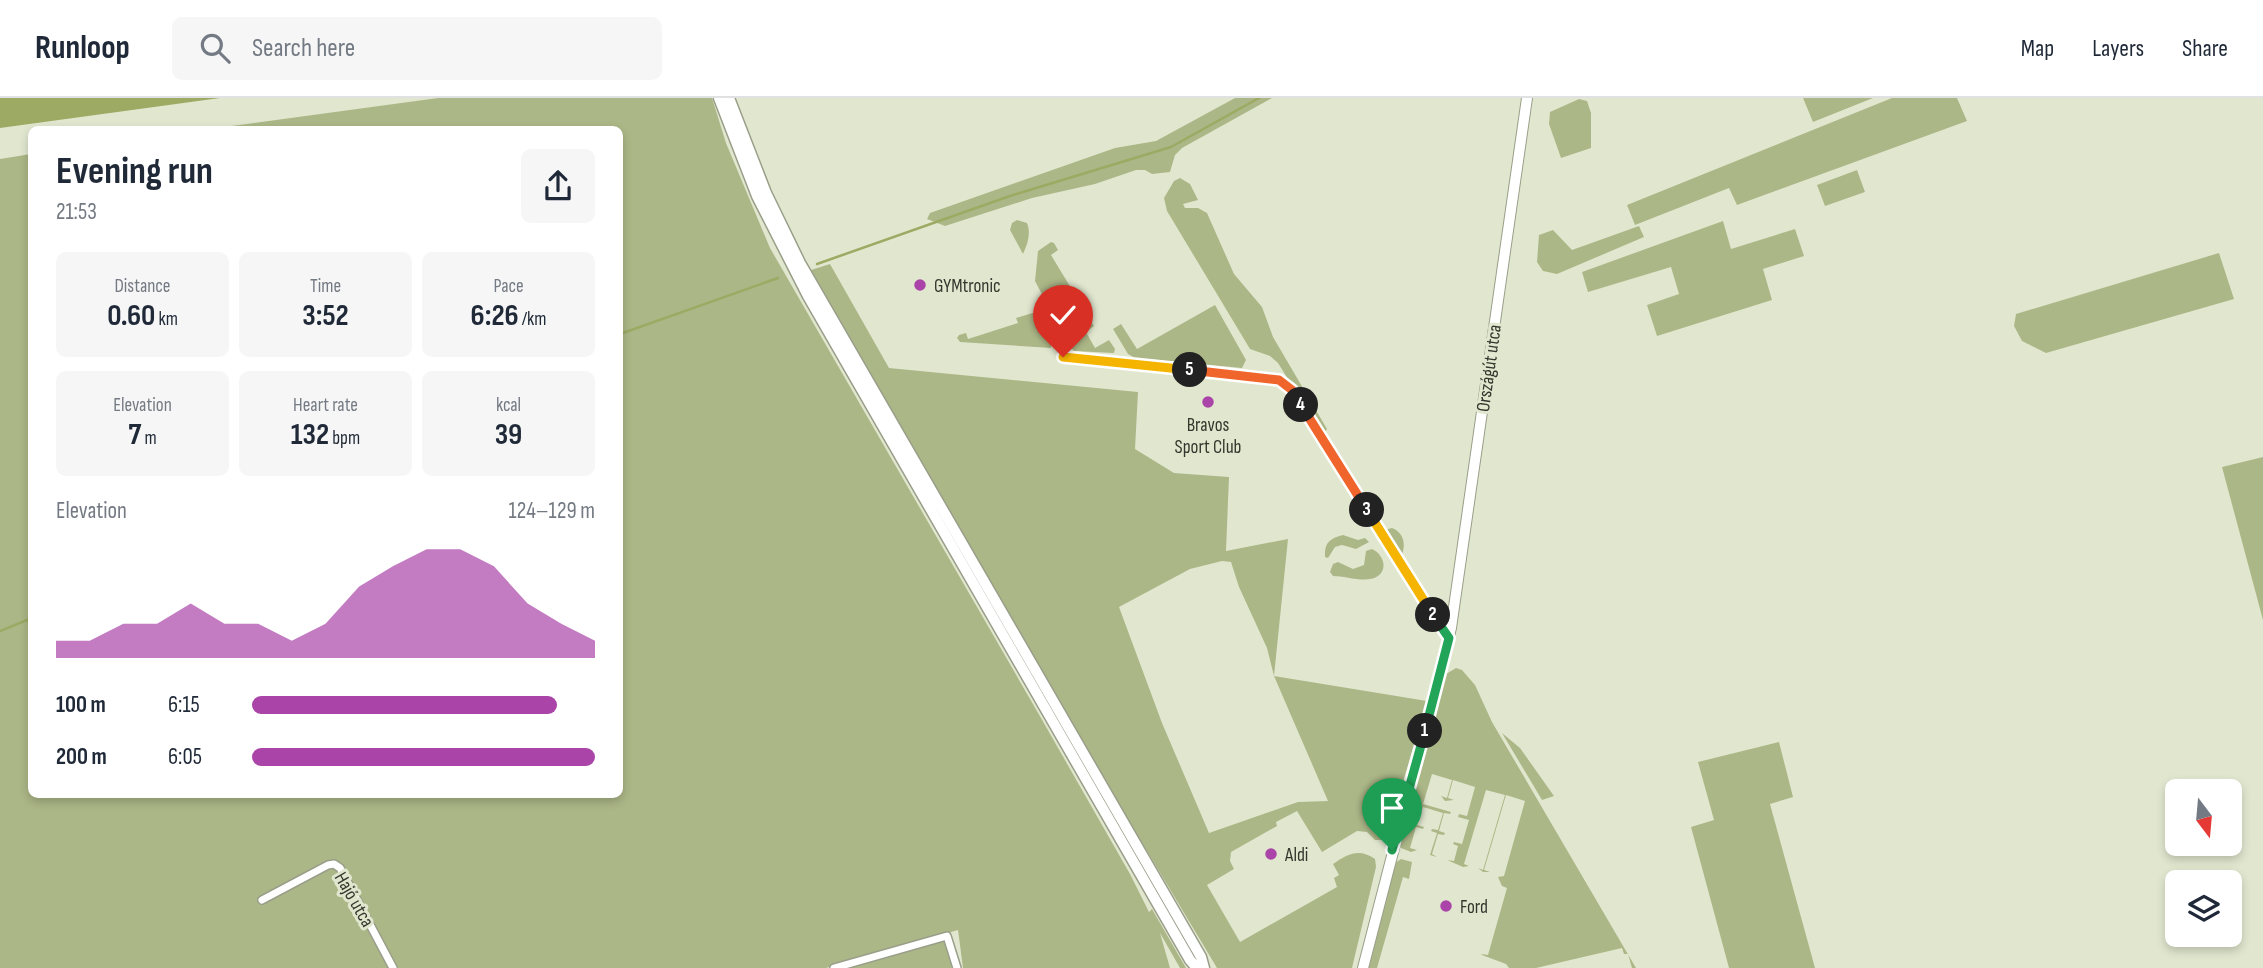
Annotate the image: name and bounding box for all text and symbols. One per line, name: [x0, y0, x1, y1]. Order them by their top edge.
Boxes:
search box: [172, 17, 662, 80]
text: Runloop: [35, 28, 130, 68]
icon: search: [196, 29, 234, 67]
text: Search here: [252, 33, 355, 64]
text: Map: [2021, 34, 2054, 63]
text: Layers: [2092, 34, 2144, 63]
text: Share: [2182, 34, 2228, 63]
text: Evening run: [56, 149, 213, 194]
button: share: [521, 149, 595, 223]
text: 21:53: [56, 198, 97, 226]
text: Distance: [114, 275, 171, 298]
text: Time: [310, 275, 341, 298]
text: Pace: [493, 275, 524, 298]
place label: GYMtronic: [934, 275, 1001, 298]
marker: GYMtronic: [912, 277, 928, 293]
pin: [1033, 285, 1093, 357]
icon: check: [1044, 296, 1082, 334]
text: 0.60: [107, 298, 155, 334]
text: 3:52: [302, 298, 349, 334]
text: 6:26: [471, 298, 519, 334]
text: km: [155, 308, 178, 331]
text: /km: [519, 308, 546, 331]
street label: Országút utca: [1472, 323, 1507, 413]
pin: 5: [1172, 352, 1208, 388]
text: 5: [1185, 358, 1194, 381]
pin: 4: [1284, 388, 1318, 422]
text: 4: [1296, 393, 1305, 416]
text: Elevation: [113, 394, 172, 417]
text: Heart rate: [293, 394, 358, 417]
text: kcal: [496, 394, 521, 417]
marker: Bravos Sport Club: [1200, 394, 1216, 410]
place label: Bravos Sport Club: [1175, 414, 1241, 459]
text: 7: [128, 417, 141, 453]
text: 132: [291, 417, 329, 453]
text: 39: [495, 417, 522, 453]
text: m: [141, 427, 157, 450]
text: bpm: [329, 427, 360, 450]
pin: 3: [1350, 492, 1384, 528]
text: Elevation: [56, 497, 127, 525]
text: 124–129 m: [509, 497, 595, 525]
text: 3: [1362, 498, 1371, 521]
pin: 2: [1416, 598, 1450, 632]
text: 2: [1428, 603, 1437, 626]
text: 100 m: [56, 691, 106, 719]
text: 6:15: [168, 691, 200, 719]
pin: 1: [1408, 714, 1442, 748]
text: 1: [1421, 719, 1428, 742]
text: 200 m: [56, 743, 107, 771]
text: 6:05: [168, 743, 202, 771]
pin: [1362, 778, 1422, 850]
north arrow: [2165, 779, 2242, 856]
map controls: [2165, 779, 2242, 947]
icon: arrive: [1373, 789, 1411, 827]
place label: Aldi: [1284, 844, 1308, 867]
marker: Aldi: [1263, 846, 1279, 862]
street label: Hajó utca: [329, 868, 379, 931]
button: layers: [2165, 870, 2242, 947]
place label: Ford: [1460, 896, 1488, 919]
marker: Ford: [1438, 898, 1454, 914]

